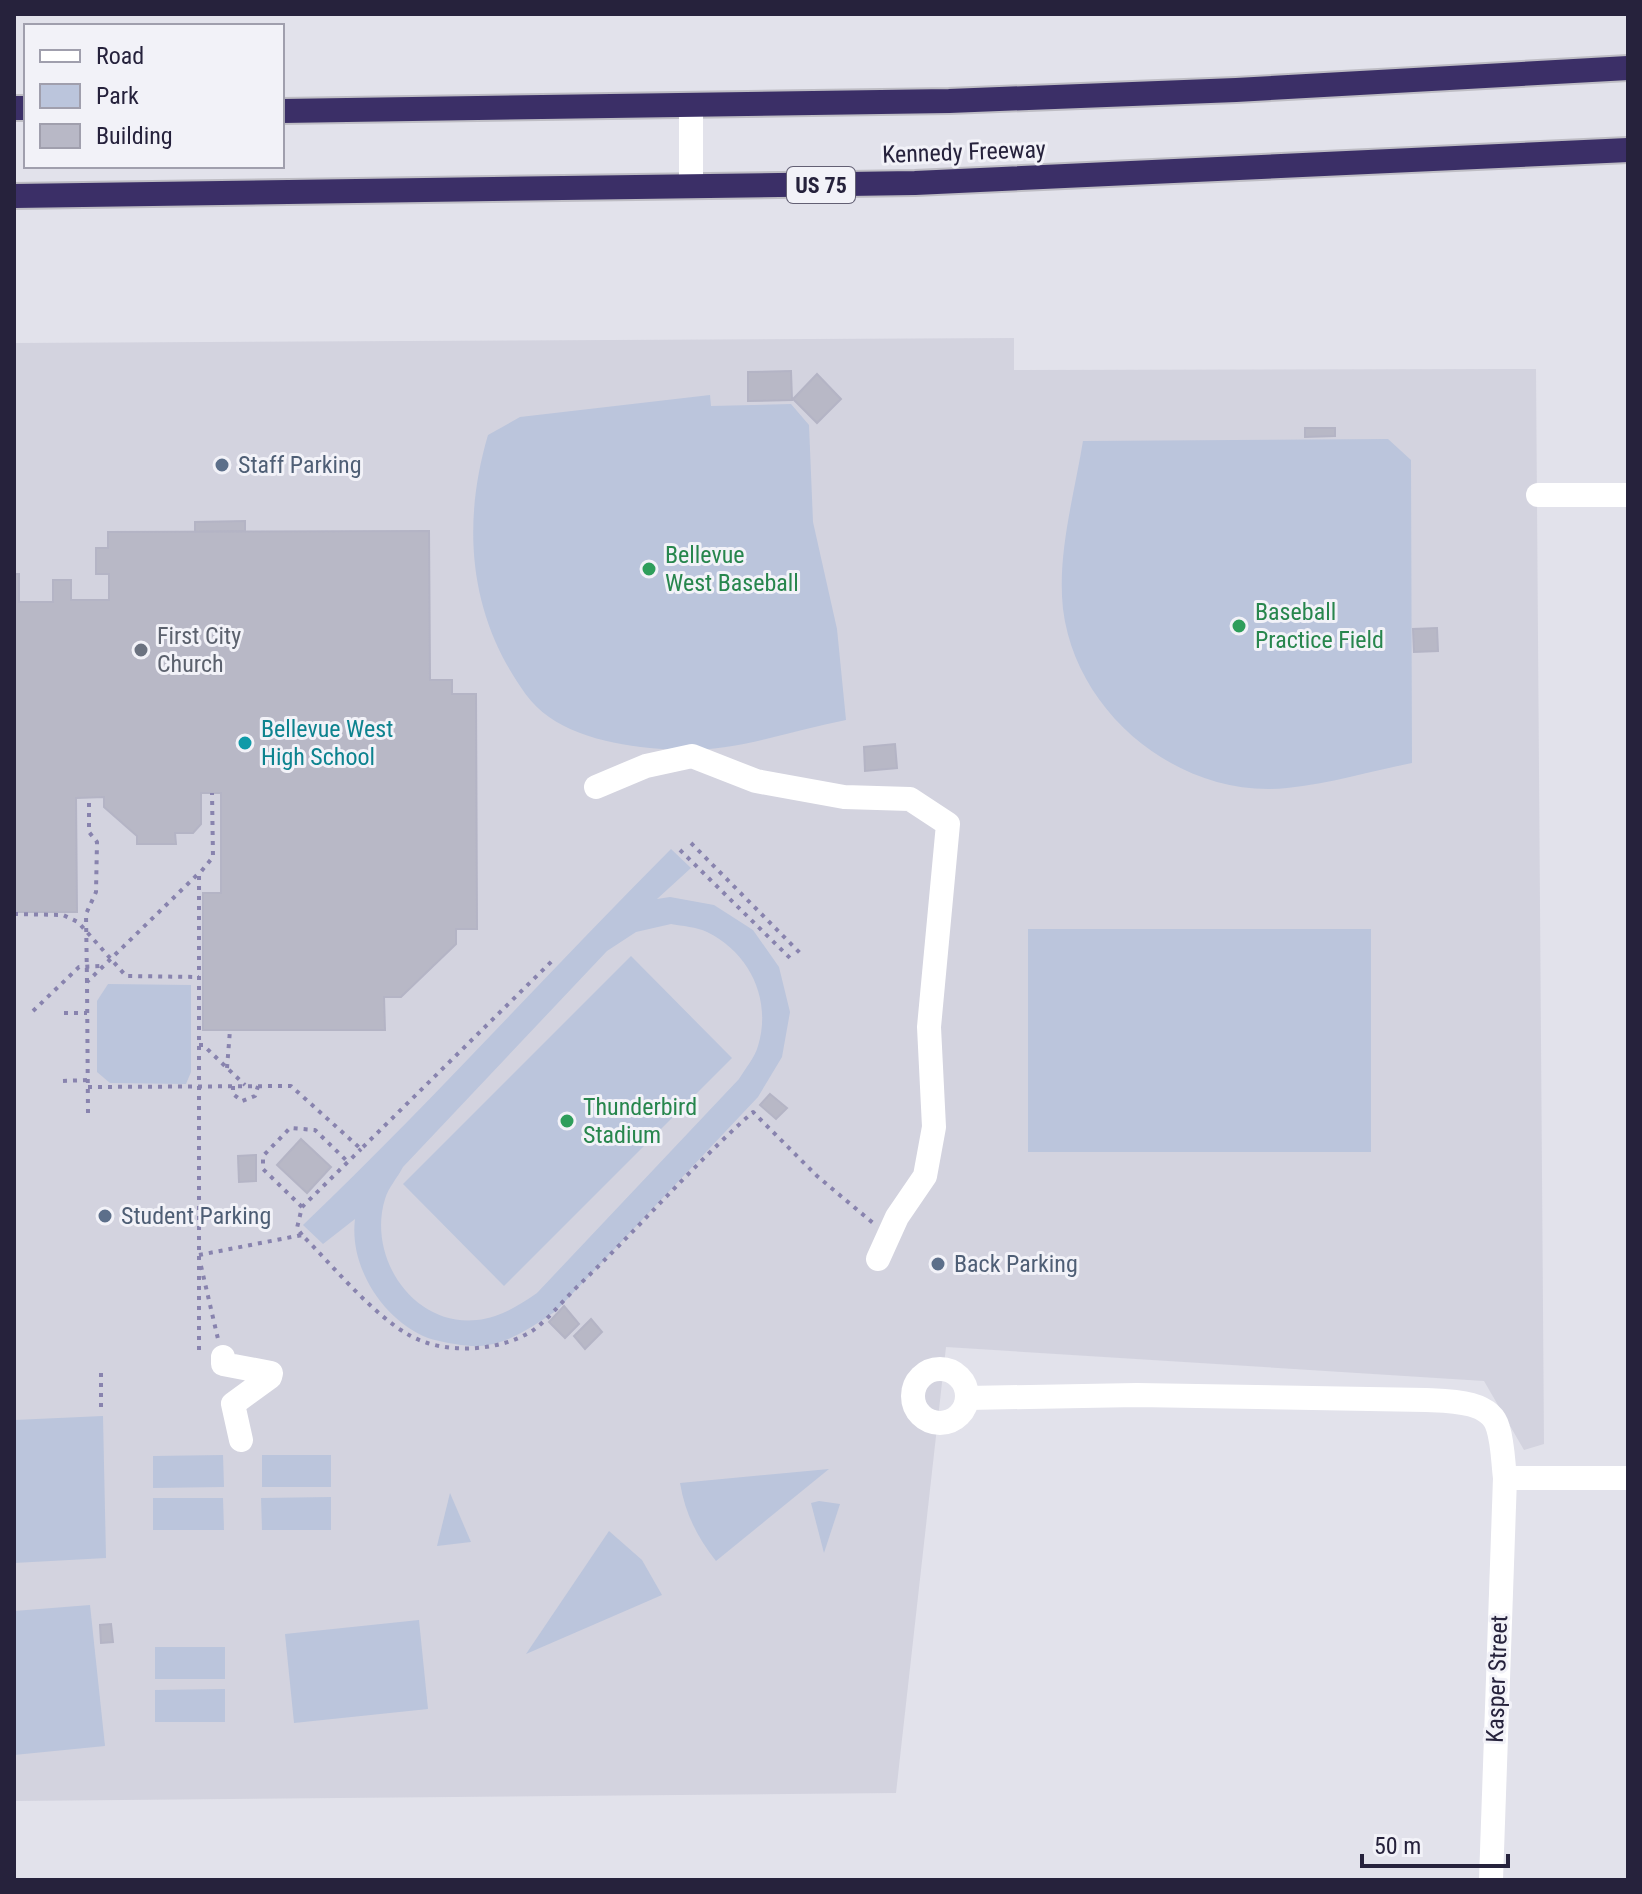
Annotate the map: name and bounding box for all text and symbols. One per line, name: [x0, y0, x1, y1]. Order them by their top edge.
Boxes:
legend: [24, 24, 284, 168]
text: Road: [96, 42, 144, 70]
text: Park: [96, 82, 139, 110]
text: Building: [96, 122, 173, 150]
street label: Kennedy Freeway: [882, 135, 1046, 169]
road number: US 75: [787, 167, 855, 203]
place label: Staff Parking: [238, 451, 362, 479]
marker: Staff Parking: [213, 456, 231, 474]
place label: Bellevue West Baseball: [665, 541, 799, 597]
marker: Bellevue West Baseball: [640, 560, 658, 578]
place label: Baseball Practice Field: [1255, 598, 1384, 654]
marker: Baseball Practice Field: [1230, 617, 1248, 635]
place label: First City Church: [157, 622, 241, 678]
marker: First City Church: [132, 641, 150, 659]
place label: Bellevue West High School: [261, 715, 393, 771]
marker: Bellevue West High School: [236, 734, 254, 752]
place label: Thunderbird Stadium: [583, 1093, 697, 1149]
marker: Thunderbird Stadium: [558, 1112, 576, 1130]
place label: Student Parking: [121, 1202, 271, 1230]
marker: Student Parking: [96, 1207, 114, 1225]
place label: Back Parking: [954, 1250, 1078, 1278]
marker: Back Parking: [929, 1255, 947, 1273]
street label: Kasper Street: [1481, 1615, 1513, 1743]
scale bar: [1362, 1818, 1508, 1868]
text: 50 m: [1374, 1832, 1421, 1860]

